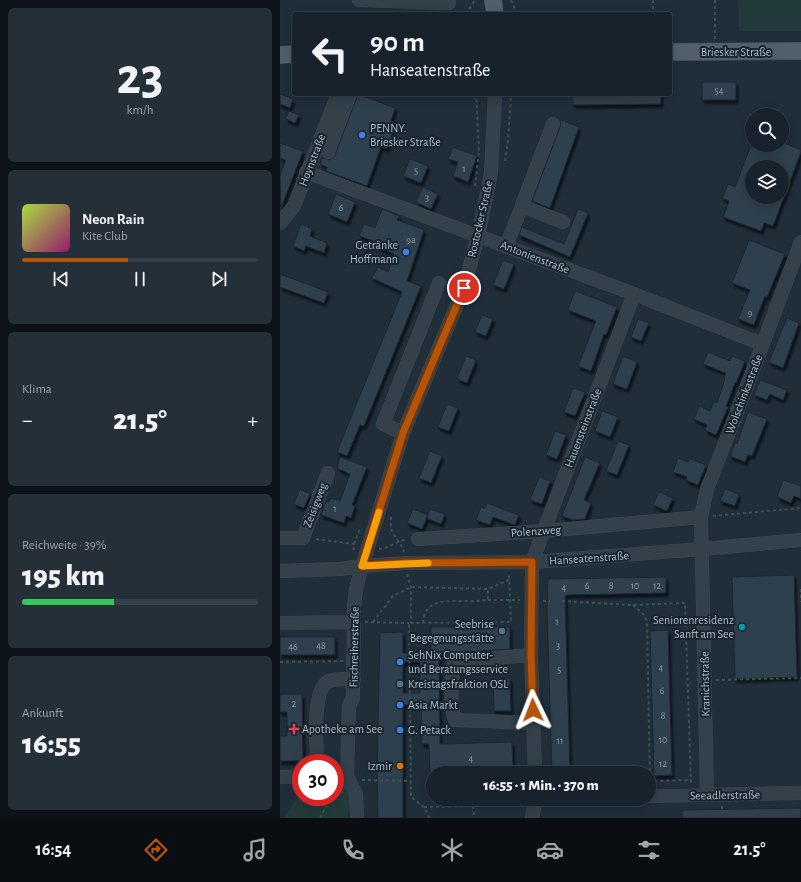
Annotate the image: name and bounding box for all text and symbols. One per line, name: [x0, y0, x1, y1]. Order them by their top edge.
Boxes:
icon: left: [304, 28, 356, 80]
text: 90 m: [370, 29, 425, 57]
street label: Briesker Straße: [701, 46, 771, 58]
text: 23: [117, 51, 163, 103]
text: Hanseatenstraße: [370, 62, 490, 80]
house number: 54: [715, 86, 724, 96]
text: km/h: [127, 104, 153, 117]
map controls: [745, 108, 789, 204]
button: search: [745, 108, 789, 152]
place label: PENNY. Briesker Straße: [370, 122, 441, 148]
marker: PENNY. Briesker Straße: [357, 130, 367, 140]
street label: Hoynstraße: [297, 132, 328, 188]
button: layers: [745, 160, 789, 204]
house number: 1: [462, 164, 466, 174]
house number: 5: [414, 166, 418, 176]
street label: Rostocker Straße: [465, 179, 495, 259]
house number: 3: [425, 193, 429, 203]
house number: 6: [339, 203, 344, 213]
text: Neon Rain: [82, 212, 144, 227]
text: Kite Club: [82, 230, 128, 243]
house number: 9a: [406, 235, 416, 245]
street label: Antonienstraße: [499, 238, 571, 276]
place label: Getränke Hoffmann: [350, 239, 398, 265]
marker: Getränke Hoffmann: [401, 247, 411, 257]
icon: previous: [50, 268, 72, 290]
icon: pause: [129, 268, 151, 290]
icon: next: [208, 268, 230, 290]
pin: [447, 271, 481, 305]
icon: arrive: [453, 277, 475, 299]
house number: 9: [748, 308, 753, 318]
street label: Wolschinkastraße: [723, 353, 765, 435]
text: Klima: [22, 383, 52, 396]
street label: Hauensteinstraße: [562, 387, 604, 469]
text: 21.5°: [113, 405, 167, 435]
text: −: [22, 409, 33, 431]
text: +: [247, 409, 258, 431]
street label: Zeisigweg: [301, 481, 329, 529]
house number: 1: [333, 504, 337, 514]
street label: Polenzweg: [510, 523, 562, 539]
text: Reichweite · 39%: [22, 539, 107, 552]
street label: Hanseatenstraße: [549, 549, 629, 567]
text: 195 km: [22, 561, 105, 591]
house number: 6: [585, 581, 590, 591]
house number: 8: [609, 581, 614, 591]
house number: 10: [631, 581, 639, 591]
house number: 12: [653, 581, 661, 591]
house number: 4: [562, 583, 567, 593]
street label: Fischreiherstraße: [347, 606, 361, 688]
place label: Seniorenresidenz Sanft am See: [653, 614, 734, 640]
house number: 1: [555, 617, 559, 627]
place label: Seebrise Begegnungsstätte: [410, 618, 494, 644]
marker: Seniorenresidenz Sanft am See: [737, 622, 747, 632]
marker: Seebrise Begegnungsstätte: [497, 626, 507, 636]
house number: 48: [316, 641, 326, 651]
house number: 3: [556, 641, 560, 651]
house number: 46: [288, 642, 298, 652]
place label: SehNix Computer- und Beratungsservice: [408, 649, 508, 675]
street label: Kranichstraße: [698, 651, 712, 717]
marker: SehNix Computer- und Beratungsservice: [395, 657, 405, 667]
house number: 4: [659, 663, 664, 673]
house number: 5: [557, 665, 561, 675]
place label: Kreistagsfraktion OSL: [408, 678, 508, 690]
marker: Kreistagsfraktion OSL: [395, 679, 405, 689]
house number: 6: [660, 686, 665, 696]
position arrow: [512, 689, 554, 731]
house number: 2: [292, 699, 297, 709]
place label: Asia Markt: [408, 699, 458, 711]
marker: Asia Markt: [395, 700, 405, 710]
text: Ankunft: [22, 707, 63, 720]
house number: 8: [661, 711, 666, 721]
place label: Apotheke am See: [302, 723, 383, 735]
marker: Apotheke am See: [289, 724, 299, 734]
place label: G. Petack: [408, 724, 451, 736]
marker: G. Petack: [395, 725, 405, 735]
text: 16:55: [22, 729, 81, 759]
house number: 10: [659, 735, 667, 745]
house number: 11: [557, 736, 563, 746]
speed limit sign: 30: [292, 754, 344, 806]
house number: 4: [469, 754, 474, 764]
house number: 12: [659, 759, 667, 769]
place label: Izmir: [367, 760, 392, 772]
marker: Izmir: [395, 761, 405, 771]
text: 16:55 · 1 Min. · 370 m: [483, 778, 599, 793]
street label: Seeadlerstraße: [690, 788, 760, 802]
icon: directions: [142, 836, 170, 864]
icon: music: [241, 836, 269, 864]
icon: phone: [339, 836, 367, 864]
icon: climate: [438, 836, 466, 864]
icon: car: [536, 836, 564, 864]
icon: filters: [635, 836, 663, 864]
text: 16:54: [35, 841, 71, 859]
text: 21.5°: [733, 841, 766, 859]

